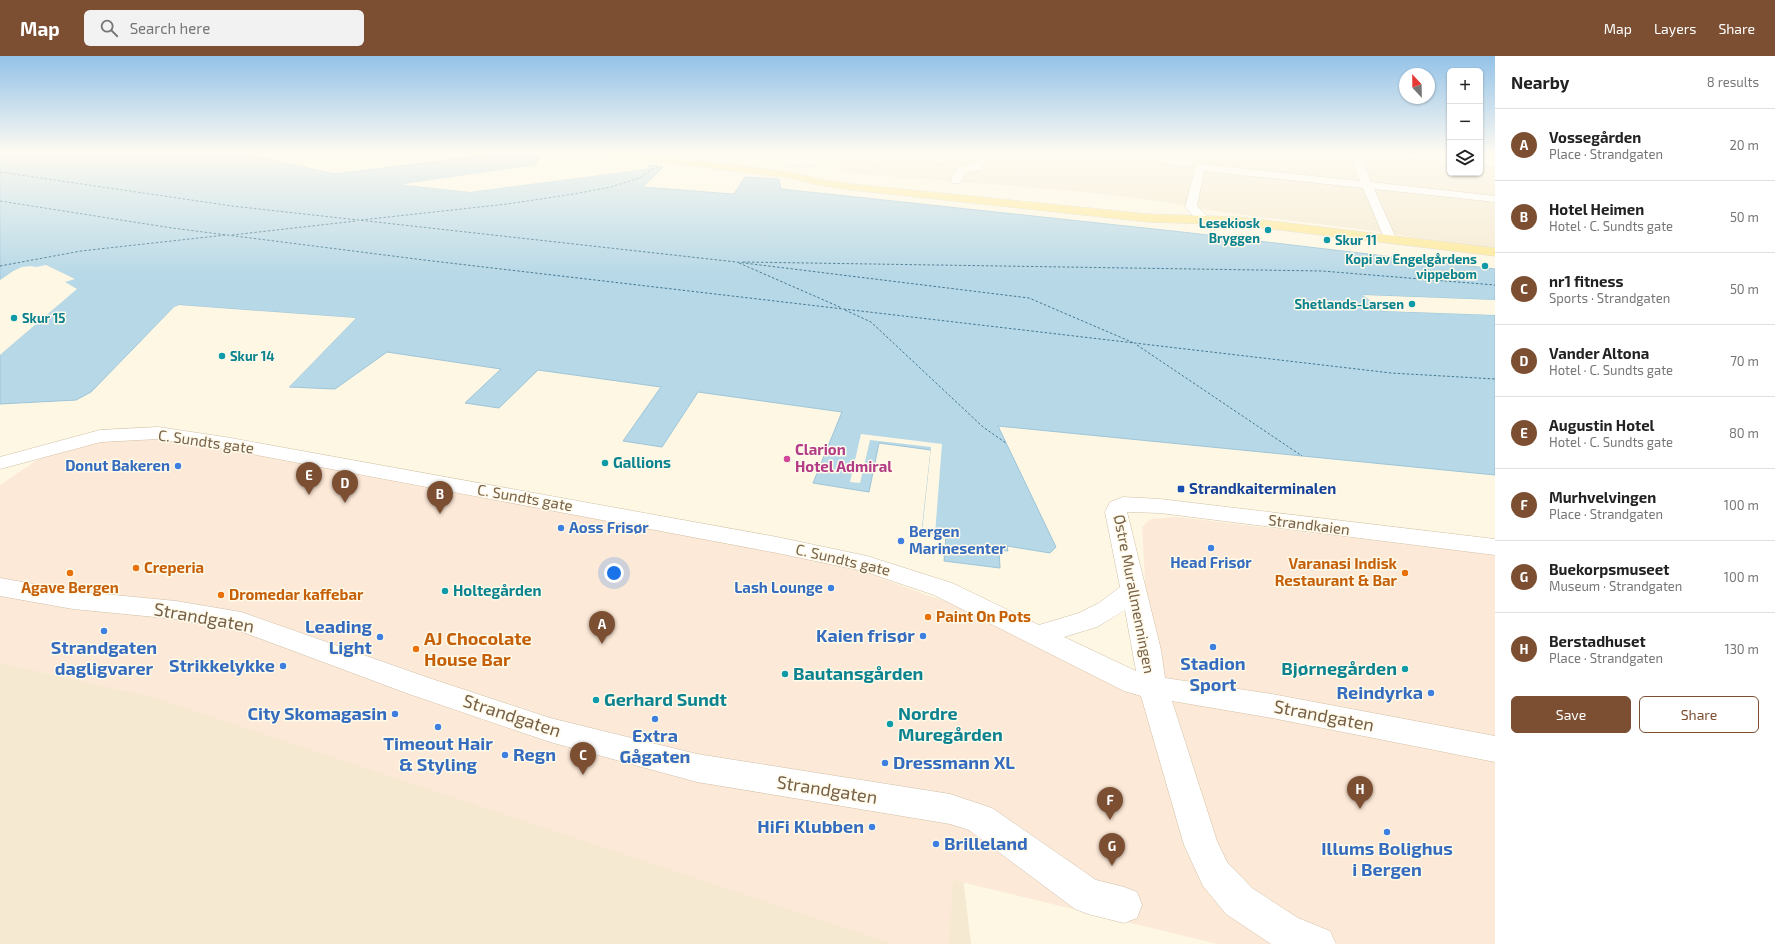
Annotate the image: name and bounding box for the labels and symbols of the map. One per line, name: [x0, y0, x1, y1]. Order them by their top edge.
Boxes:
north arrow: [1399, 68, 1435, 104]
place label: Lesekiosk Bryggen: [1199, 215, 1261, 246]
marker: Lesekiosk Bryggen: [1263, 225, 1273, 235]
place label: Skur 11: [1335, 232, 1377, 248]
marker: Skur 11: [1322, 235, 1332, 245]
place label: Kopi av Engelgårdens vippebom: [1345, 251, 1477, 282]
marker: Kopi av Engelgårdens vippebom: [1480, 261, 1490, 271]
place label: Shetlands-Larsen: [1294, 296, 1404, 312]
marker: Shetlands-Larsen: [1407, 299, 1417, 309]
place label: Skur 15: [22, 310, 66, 326]
marker: Skur 15: [9, 313, 19, 323]
place label: Skur 14: [230, 348, 275, 364]
marker: Skur 14: [217, 351, 227, 361]
street label: C. Sundts gate: [157, 425, 255, 457]
place label: Clarion Hotel Admiral: [795, 440, 892, 475]
place label: Gallions: [613, 453, 671, 471]
marker: Clarion Hotel Admiral: [782, 454, 792, 464]
place label: Donut Bakeren: [65, 456, 170, 474]
marker: Gallions: [600, 458, 610, 468]
marker: Donut Bakeren: [173, 461, 183, 471]
pin: E: [296, 462, 322, 495]
pin: D: [332, 470, 358, 503]
place label: Strandkaiterminalen: [1189, 479, 1336, 497]
street label: C. Sundts gate: [476, 480, 574, 514]
pin: B: [427, 481, 453, 514]
marker: Strandkaiterminalen: [1176, 484, 1186, 494]
street label: Strandkaien: [1267, 510, 1351, 538]
street label: Østre Murallmenningen: [1111, 513, 1159, 675]
place label: Aoss Frisør: [569, 518, 649, 536]
place label: Bergen Marinesenter: [909, 522, 1006, 557]
marker: Aoss Frisør: [556, 523, 566, 533]
marker: Bergen Marinesenter: [896, 536, 906, 546]
street label: C. Sundts gate: [794, 539, 892, 579]
marker: Head Frisør: [1206, 543, 1216, 553]
place label: Head Frisør: [1170, 553, 1252, 571]
place label: Varanasi Indisk Restaurant & Bar: [1275, 554, 1398, 589]
place label: Creperia: [144, 558, 204, 576]
marker: Creperia: [131, 563, 141, 573]
your location: [604, 563, 624, 583]
marker: Agave Bergen: [65, 568, 75, 578]
marker: Varanasi Indisk Restaurant & Bar: [1400, 568, 1410, 578]
place label: Agave Bergen: [21, 578, 119, 596]
place label: Lash Lounge: [734, 578, 823, 596]
place label: Holtegården: [453, 581, 542, 599]
marker: Lash Lounge: [826, 583, 836, 593]
place label: Dromedar kaffebar: [229, 585, 364, 603]
marker: Holtegården: [440, 586, 450, 596]
marker: Dromedar kaffebar: [216, 590, 226, 600]
street label: Strandgaten: [152, 597, 256, 637]
place label: Paint On Pots: [936, 607, 1031, 625]
pin: A: [589, 611, 615, 644]
marker: Paint On Pots: [923, 612, 933, 622]
place label: Leading Light: [305, 615, 373, 658]
place label: Kaien frisør: [816, 624, 915, 646]
marker: Strandgaten dagligvarer: [99, 626, 109, 636]
place label: AJ Chocolate House Bar: [424, 627, 532, 670]
marker: Kaien frisør: [918, 631, 928, 641]
marker: Leading Light: [375, 632, 385, 642]
place label: Strandgaten dagligvarer: [51, 636, 157, 679]
marker: Stadion Sport: [1208, 642, 1218, 652]
marker: AJ Chocolate House Bar: [411, 644, 421, 654]
place label: Stadion Sport: [1180, 652, 1246, 695]
place label: Strikkelykke: [169, 654, 275, 676]
place label: Bjørnegården: [1281, 657, 1397, 679]
marker: Strikkelykke: [278, 661, 288, 671]
place label: Bautansgården: [793, 662, 923, 684]
marker: Bjørnegården: [1400, 664, 1410, 674]
marker: Bautansgården: [780, 669, 790, 679]
place label: Reindyrka: [1337, 681, 1423, 703]
place label: Gerhard Sundt: [604, 688, 728, 710]
marker: Reindyrka: [1426, 688, 1436, 698]
street label: Strandgaten: [461, 689, 564, 741]
marker: Gerhard Sundt: [591, 695, 601, 705]
street label: Strandgaten: [1272, 695, 1376, 736]
place label: City Skomagasin: [247, 702, 387, 724]
place label: Nordre Muregården: [898, 702, 1003, 745]
marker: City Skomagasin: [390, 709, 400, 719]
marker: Extra Gågaten: [650, 714, 660, 724]
marker: Nordre Muregården: [885, 719, 895, 729]
marker: Timeout Hair & Styling: [433, 722, 443, 732]
place label: Extra Gågaten: [620, 724, 690, 767]
place label: Timeout Hair & Styling: [383, 732, 493, 775]
pin: C: [570, 742, 596, 775]
place label: Regn: [513, 743, 556, 765]
marker: Regn: [500, 750, 510, 760]
place label: Dressmann XL: [893, 751, 1015, 773]
marker: Dressmann XL: [880, 758, 890, 768]
street label: Strandgaten: [775, 770, 879, 808]
pin: H: [1347, 776, 1373, 809]
pin: F: [1097, 787, 1123, 820]
place label: HiFi Klubben: [757, 815, 864, 837]
marker: HiFi Klubben: [867, 822, 877, 832]
marker: Illums Bolighus i Bergen: [1382, 827, 1392, 837]
place label: Brilleland: [944, 832, 1028, 854]
pin: G: [1099, 833, 1125, 866]
place label: Illums Bolighus i Bergen: [1321, 837, 1453, 880]
marker: Brilleland: [931, 839, 941, 849]

